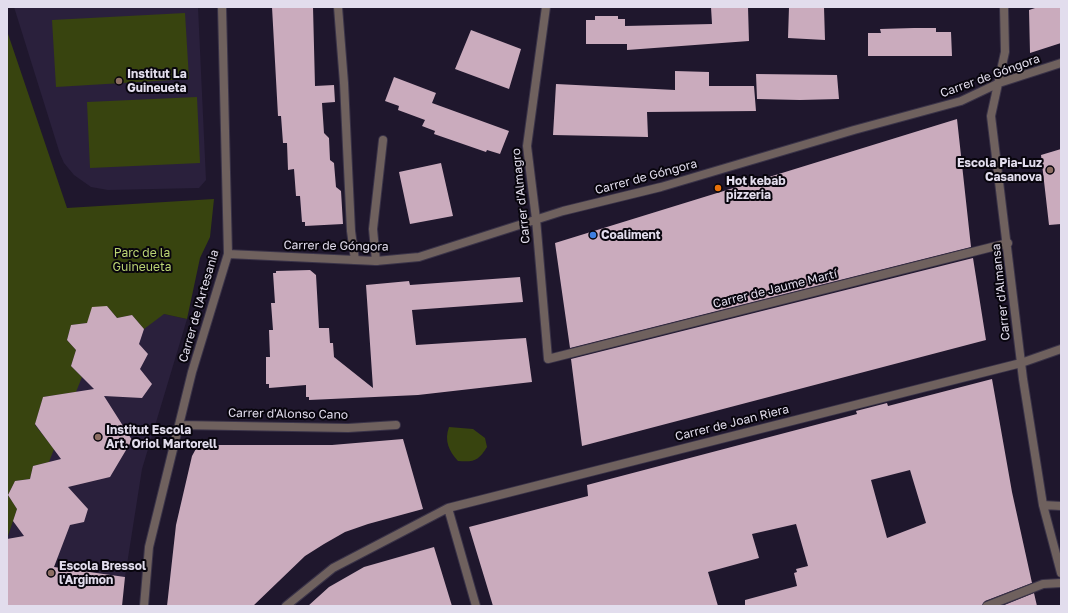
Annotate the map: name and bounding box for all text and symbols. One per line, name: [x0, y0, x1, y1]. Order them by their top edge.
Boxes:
street label: Carrer de Góngora: [938, 51, 1042, 101]
place label: Institut La Guineueta: [127, 67, 187, 95]
marker: Institut La Guineueta: [114, 76, 124, 86]
street label: Carrer d'Almagro: [509, 147, 533, 245]
street label: Carrer de Góngora: [593, 156, 699, 198]
place label: Escola Pia-Luz Casanova: [957, 156, 1042, 184]
marker: Escola Pia-Luz Casanova: [1045, 165, 1055, 175]
place label: Hot kebab pizzeria: [726, 174, 786, 202]
marker: Hot kebab pizzeria: [713, 183, 723, 193]
place label: Coaliment: [601, 228, 661, 242]
marker: Coaliment: [588, 230, 598, 240]
street label: Carrer de Góngora: [283, 238, 389, 254]
street label: Carrer d'Almansa: [989, 243, 1013, 341]
park label: Parc de la Guineueta: [112, 246, 172, 274]
street label: Carrer de l'Artesania: [176, 248, 222, 364]
street label: Carrer de Jaume Martí: [711, 267, 839, 311]
street label: Carrer de Joan Riera: [674, 402, 790, 444]
street label: Carrer d'Alonso Cano: [228, 406, 348, 422]
place label: Institut Escola Art. Oriol Martorell: [106, 423, 217, 451]
marker: Institut Escola Art. Oriol Martorell: [93, 432, 103, 442]
place label: Escola Bressol l'Argimon: [59, 559, 146, 587]
marker: Escola Bressol l'Argimon: [46, 568, 56, 578]

